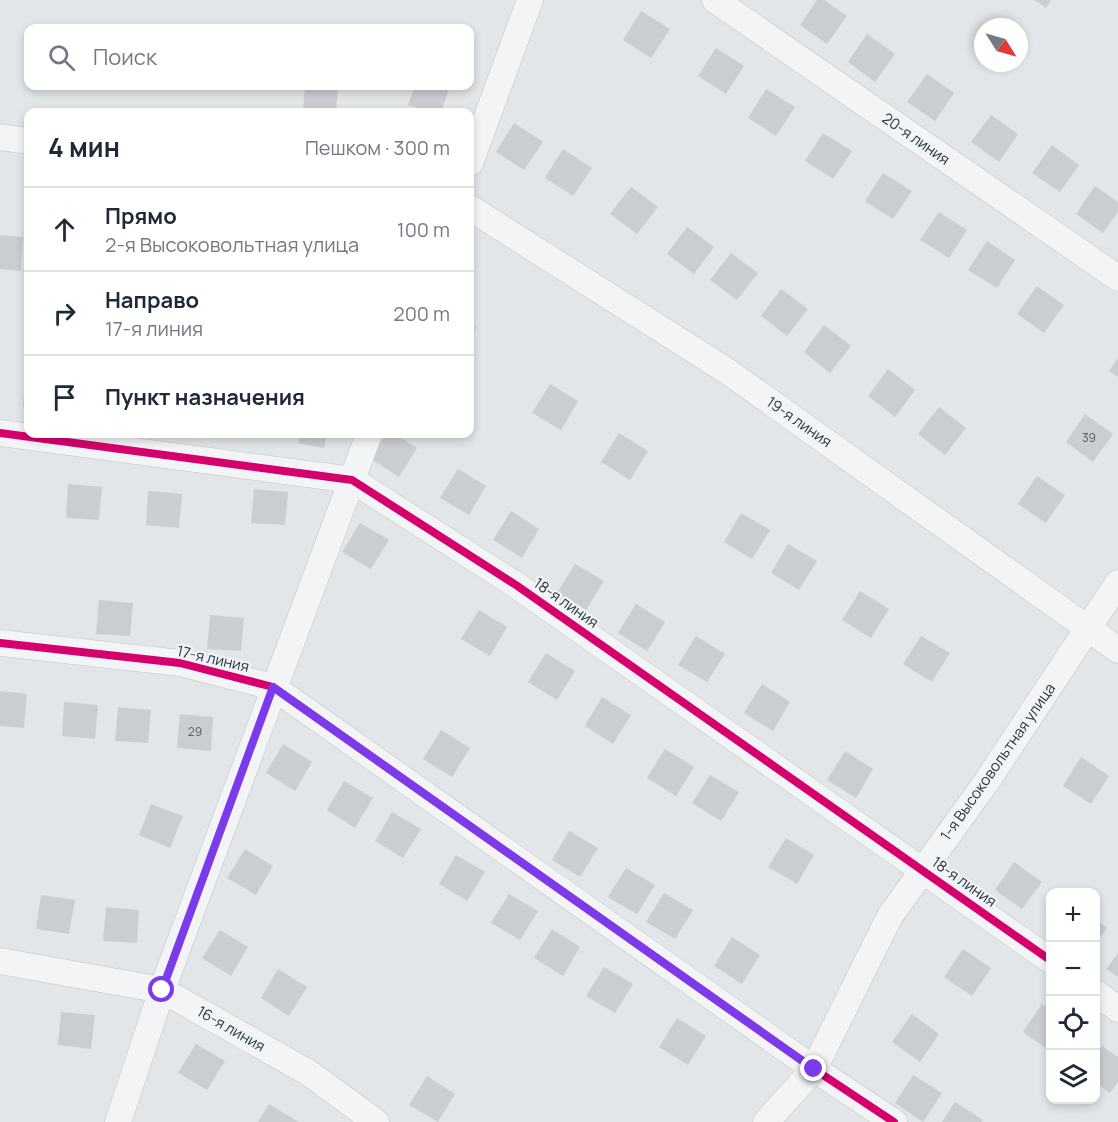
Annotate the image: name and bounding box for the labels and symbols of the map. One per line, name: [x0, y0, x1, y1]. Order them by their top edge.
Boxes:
north arrow: [974, 18, 1028, 72]
street label: 20-я линия: [878, 108, 954, 170]
street label: 19-я линия: [762, 391, 836, 452]
house number: 39: [1082, 429, 1096, 446]
street label: 18-я линия: [530, 572, 603, 633]
street label: 17-я линия: [175, 640, 251, 677]
street label: 1-я Высоковольтная улица: [935, 679, 1060, 845]
house number: 29: [188, 723, 202, 740]
street label: 18-я линия: [928, 851, 1001, 912]
route start: [148, 976, 174, 1002]
street label: 16-я линия: [193, 1001, 269, 1057]
route end: [800, 1055, 826, 1081]

